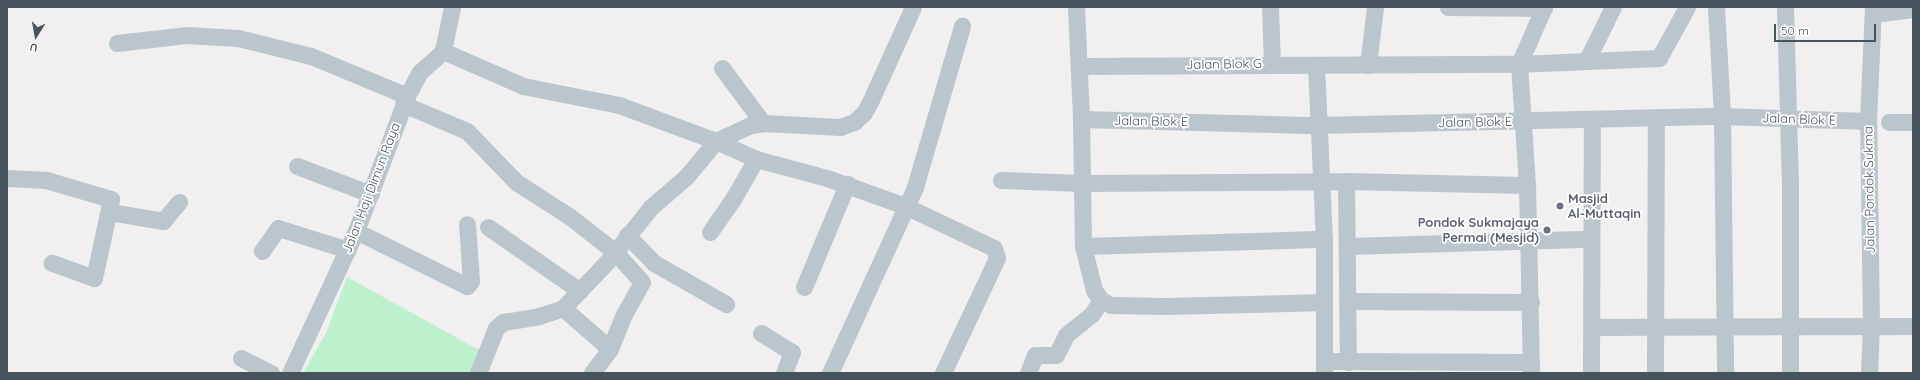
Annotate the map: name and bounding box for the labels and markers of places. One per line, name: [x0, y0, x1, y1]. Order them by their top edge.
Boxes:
place label: Masjid Al-Muttaqin: [1568, 191, 1641, 222]
marker: Masjid Al-Muttaqin: [1555, 201, 1565, 211]
place label: Pondok Sukmajaya Permai (Mesjid): [1418, 215, 1539, 246]
marker: Pondok Sukmajaya Permai (Mesjid): [1542, 225, 1552, 235]

